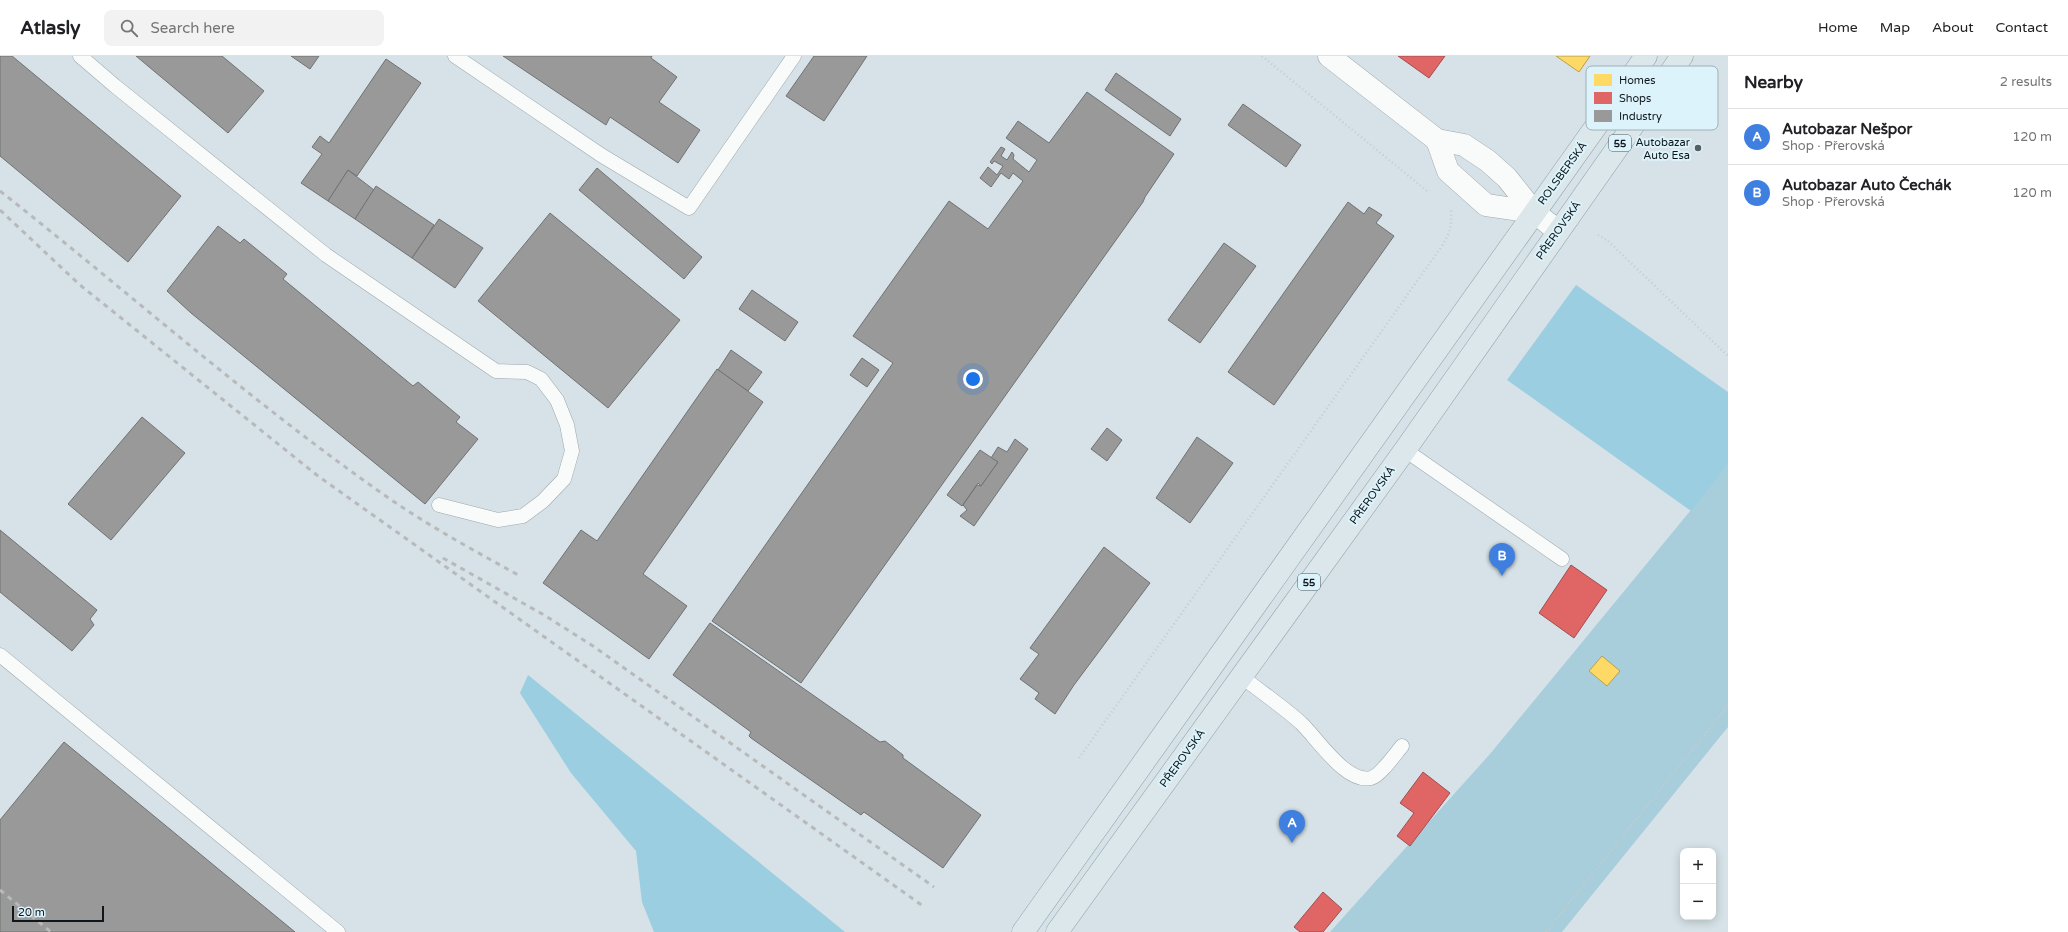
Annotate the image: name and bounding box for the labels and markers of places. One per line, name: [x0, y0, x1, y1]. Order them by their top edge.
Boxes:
place label: Autobazar Auto Esa: [1635, 136, 1691, 162]
marker: Autobazar Auto Esa: [1693, 143, 1703, 153]
pin: B: [1489, 543, 1515, 576]
pin: A: [1279, 810, 1305, 843]

